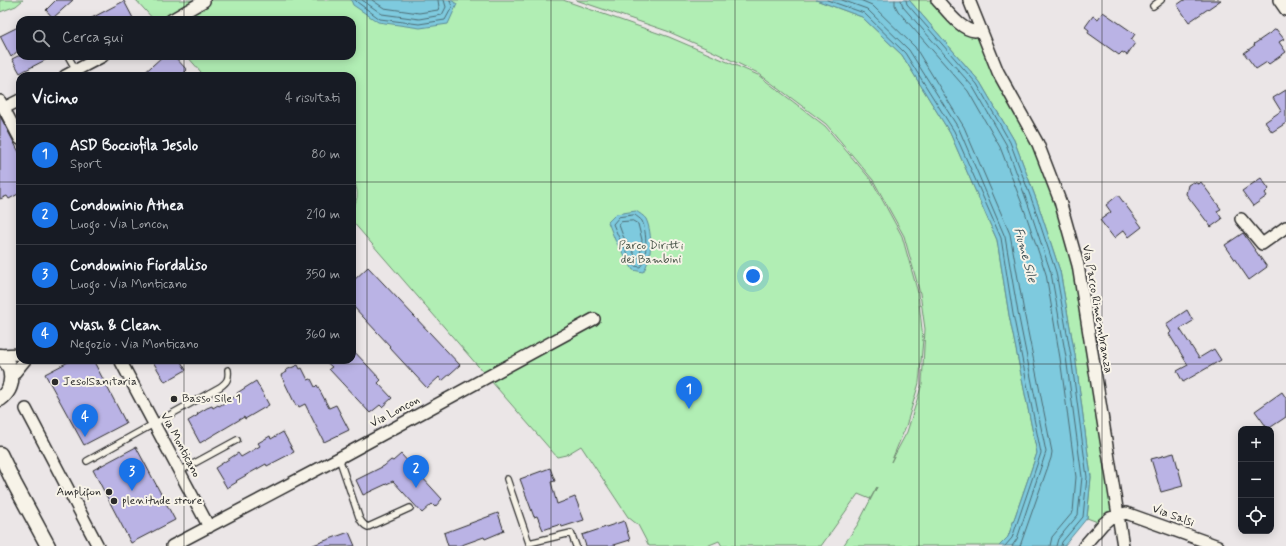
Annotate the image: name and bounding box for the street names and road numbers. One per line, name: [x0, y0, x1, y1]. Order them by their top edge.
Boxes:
street label: Via Parco Rimembranza: [1078, 244, 1116, 375]
street label: Via Loncon: [367, 392, 423, 432]
street label: Via Monticano: [156, 410, 204, 480]
street label: Via Salsi: [1150, 501, 1197, 531]

